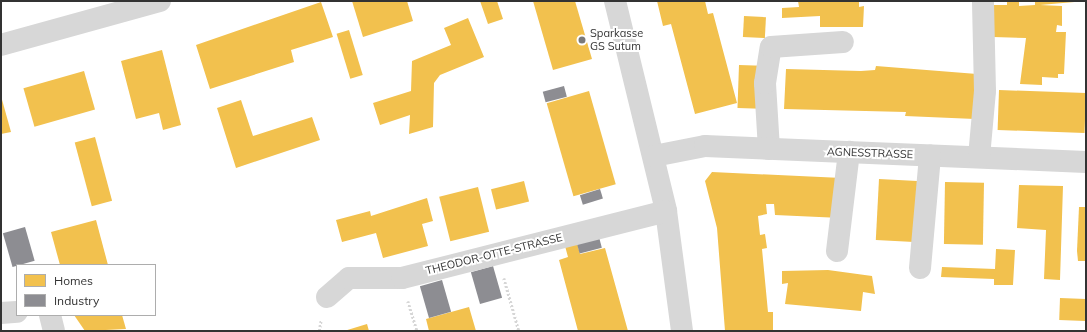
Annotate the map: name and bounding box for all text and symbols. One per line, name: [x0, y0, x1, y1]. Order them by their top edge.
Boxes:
place label: Sparkasse GS Sutum: [590, 27, 643, 53]
marker: Sparkasse GS Sutum: [577, 35, 587, 45]
street label: AGNESSTRASSE: [827, 145, 913, 161]
street label: THEODOR-OTTE-STRASSE: [424, 231, 564, 277]
legend: [16, 264, 156, 316]
text: Homes: [54, 273, 93, 288]
text: Industry: [54, 293, 99, 308]

